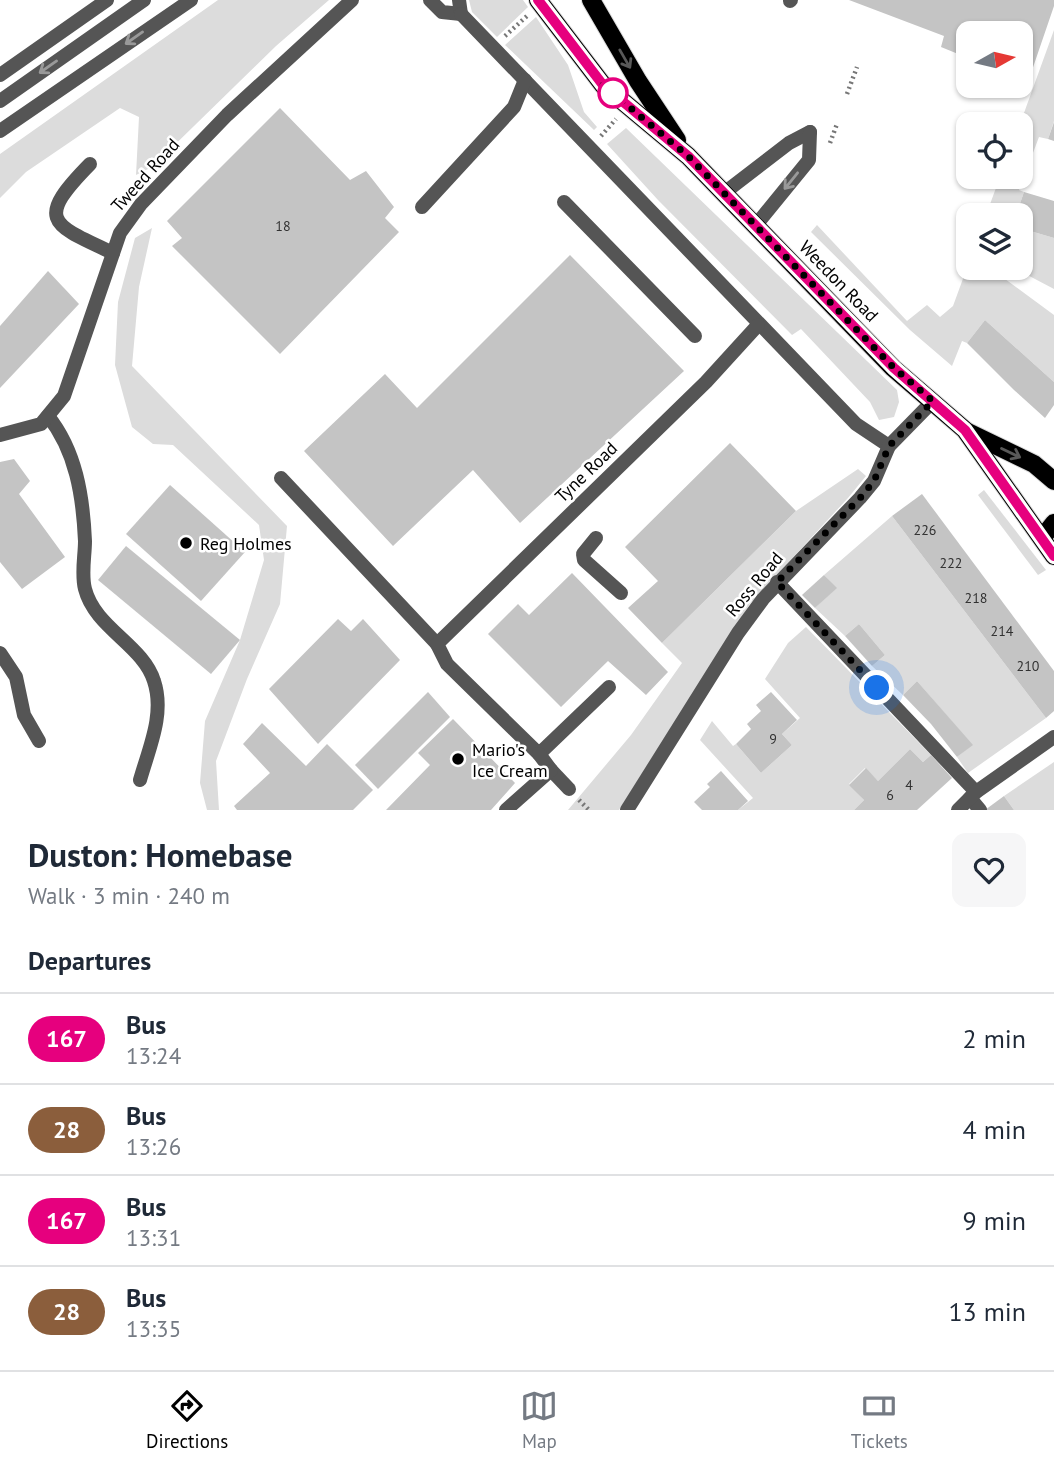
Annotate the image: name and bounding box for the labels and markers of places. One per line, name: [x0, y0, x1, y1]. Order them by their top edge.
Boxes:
unlabelled marker: [598, 78, 628, 108]
place label: Reg Holmes: [200, 532, 292, 555]
marker: Reg Holmes: [178, 535, 194, 551]
place label: Mario's Ice Cream: [472, 738, 548, 782]
marker: Mario's Ice Cream: [450, 751, 466, 767]

